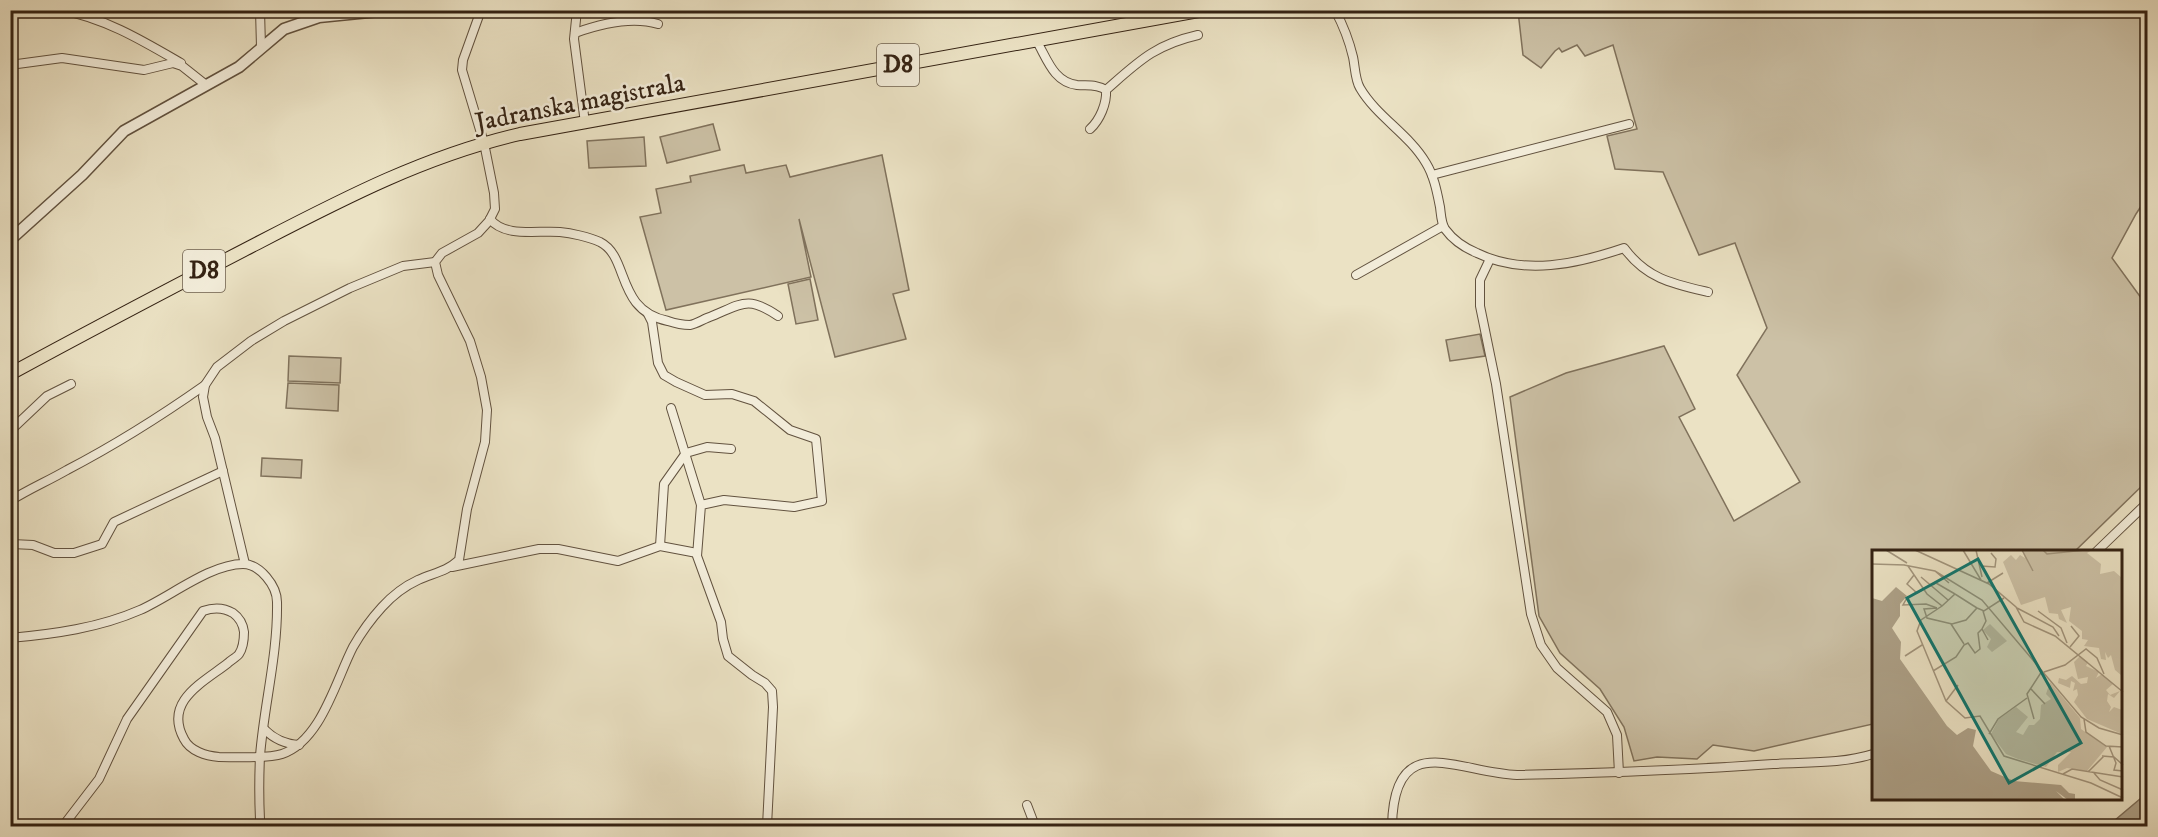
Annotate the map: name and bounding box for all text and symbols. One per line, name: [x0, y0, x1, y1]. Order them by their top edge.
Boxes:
road number: D8: [877, 44, 919, 86]
street label: Jadranska magistrala: [470, 66, 688, 140]
road number: D8: [183, 250, 225, 292]
inset map: [1872, 550, 2122, 801]

